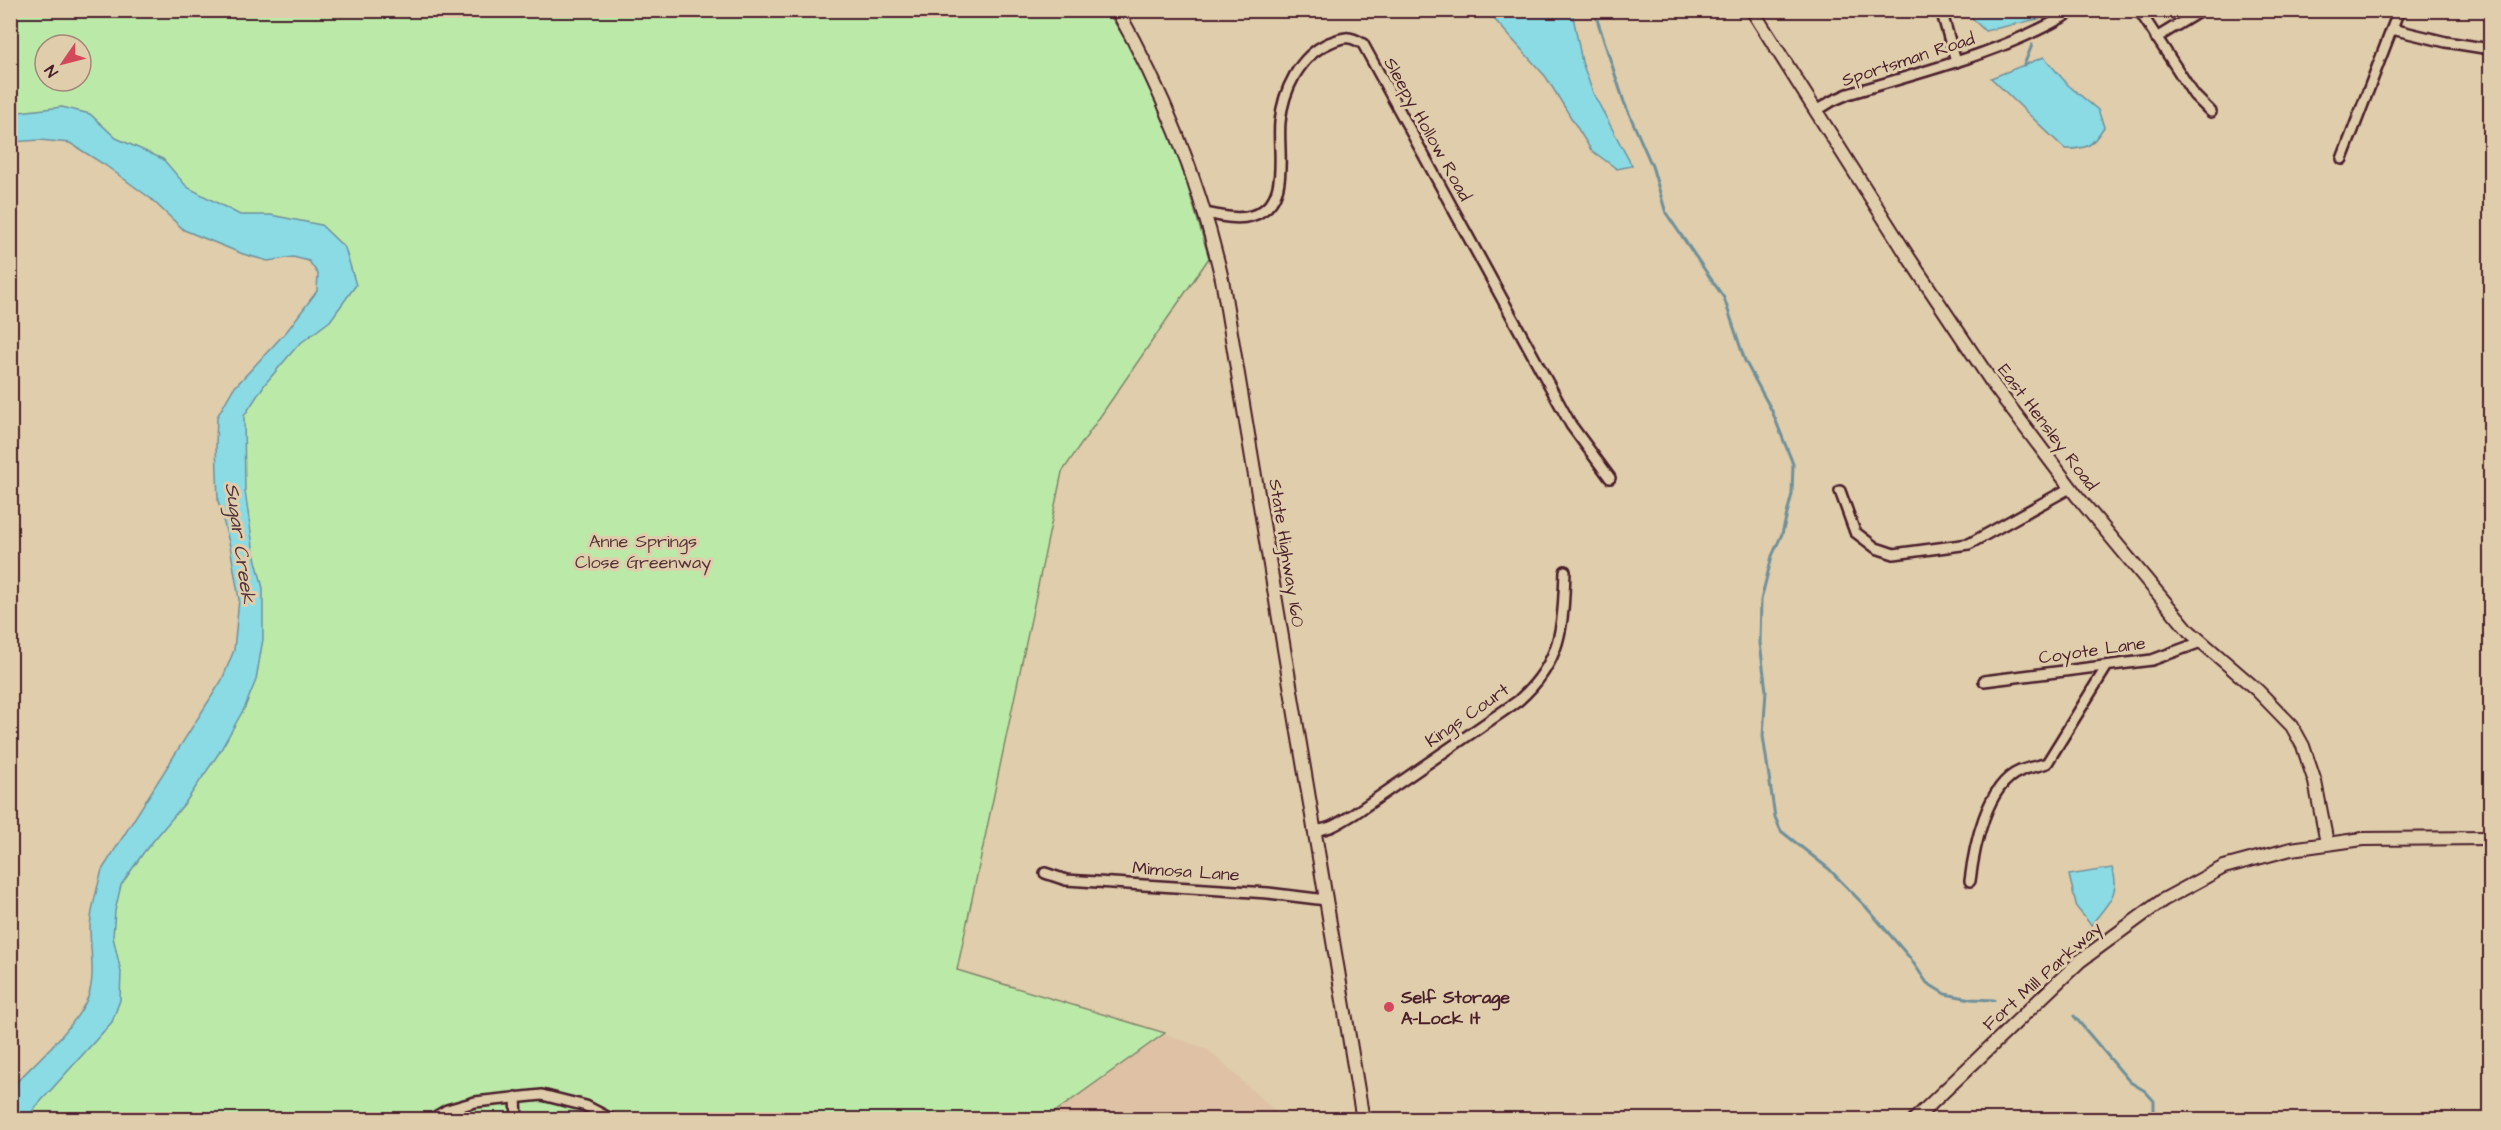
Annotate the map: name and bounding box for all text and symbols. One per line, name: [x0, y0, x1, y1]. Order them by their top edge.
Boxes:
street label: Sportsman Road: [1838, 26, 1978, 93]
north arrow: [33, 33, 93, 93]
street label: Sleepy Hollow Road: [1377, 53, 1477, 206]
text: N: [40, 61, 63, 81]
street label: East Hensley Road: [1991, 359, 2104, 497]
street label: State Highway 160: [1261, 477, 1311, 629]
water label: Sugar Creek: [217, 481, 262, 606]
park label: Anne Springs Close Greenway: [575, 529, 711, 576]
street label: Coyote Lane: [2037, 631, 2147, 671]
street label: Kings Court: [1420, 677, 1515, 754]
street label: Mimosa Lane: [1131, 855, 1241, 888]
street label: Fort Mill Parkway: [1977, 916, 2108, 1037]
place label: Self Storage A-Lock It: [1400, 985, 1510, 1031]
marker: Self Storage A-Lock It: [1382, 1000, 1396, 1014]

